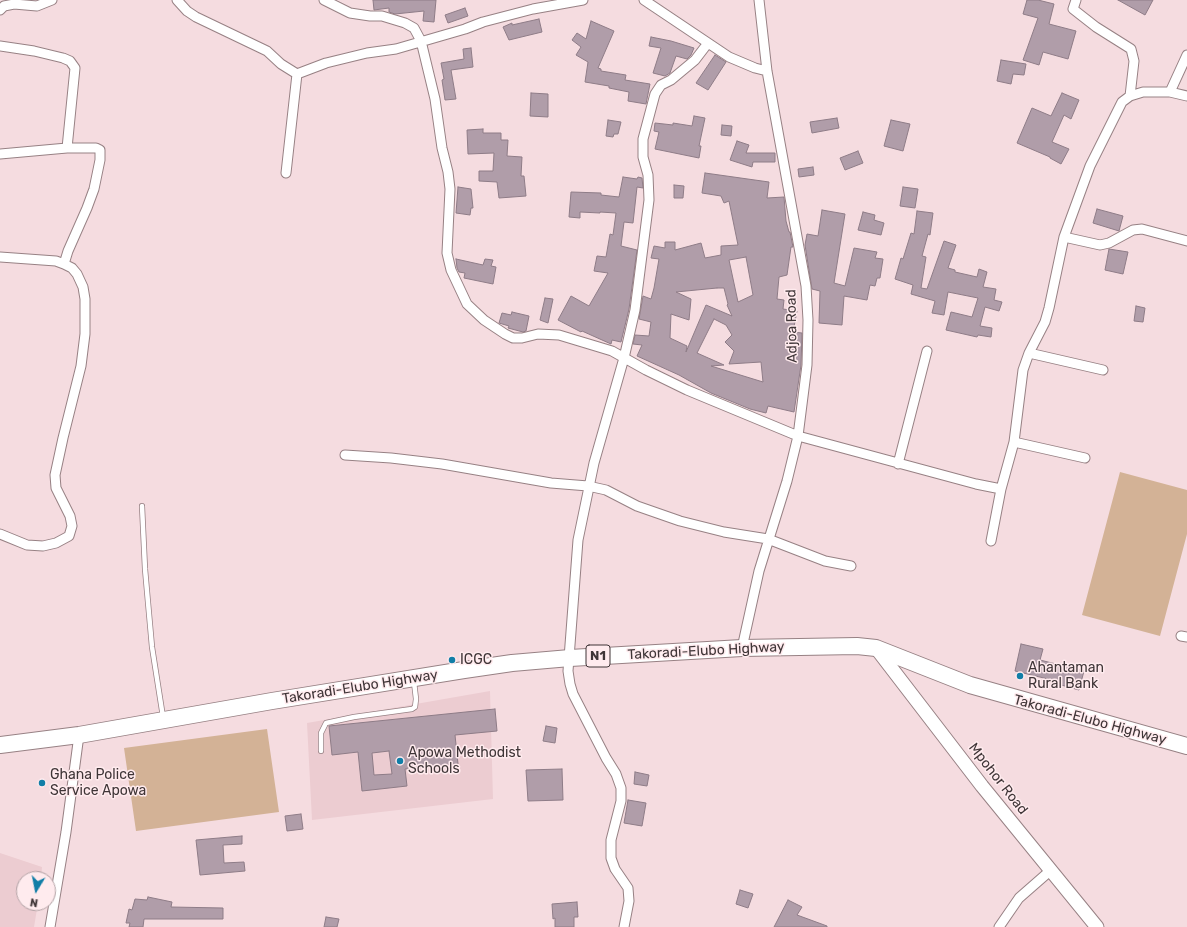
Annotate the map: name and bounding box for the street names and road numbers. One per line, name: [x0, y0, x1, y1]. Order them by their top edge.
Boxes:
street label: Adjoa Road: [783, 289, 801, 363]
street label: Takoradi-Elubo Highway: [627, 638, 785, 664]
road number: N1: [586, 645, 610, 667]
street label: Takoradi-Elubo Highway: [281, 666, 439, 708]
street label: Takoradi-Elubo Highway: [1012, 692, 1168, 748]
street label: Mpohor Road: [965, 740, 1031, 818]

